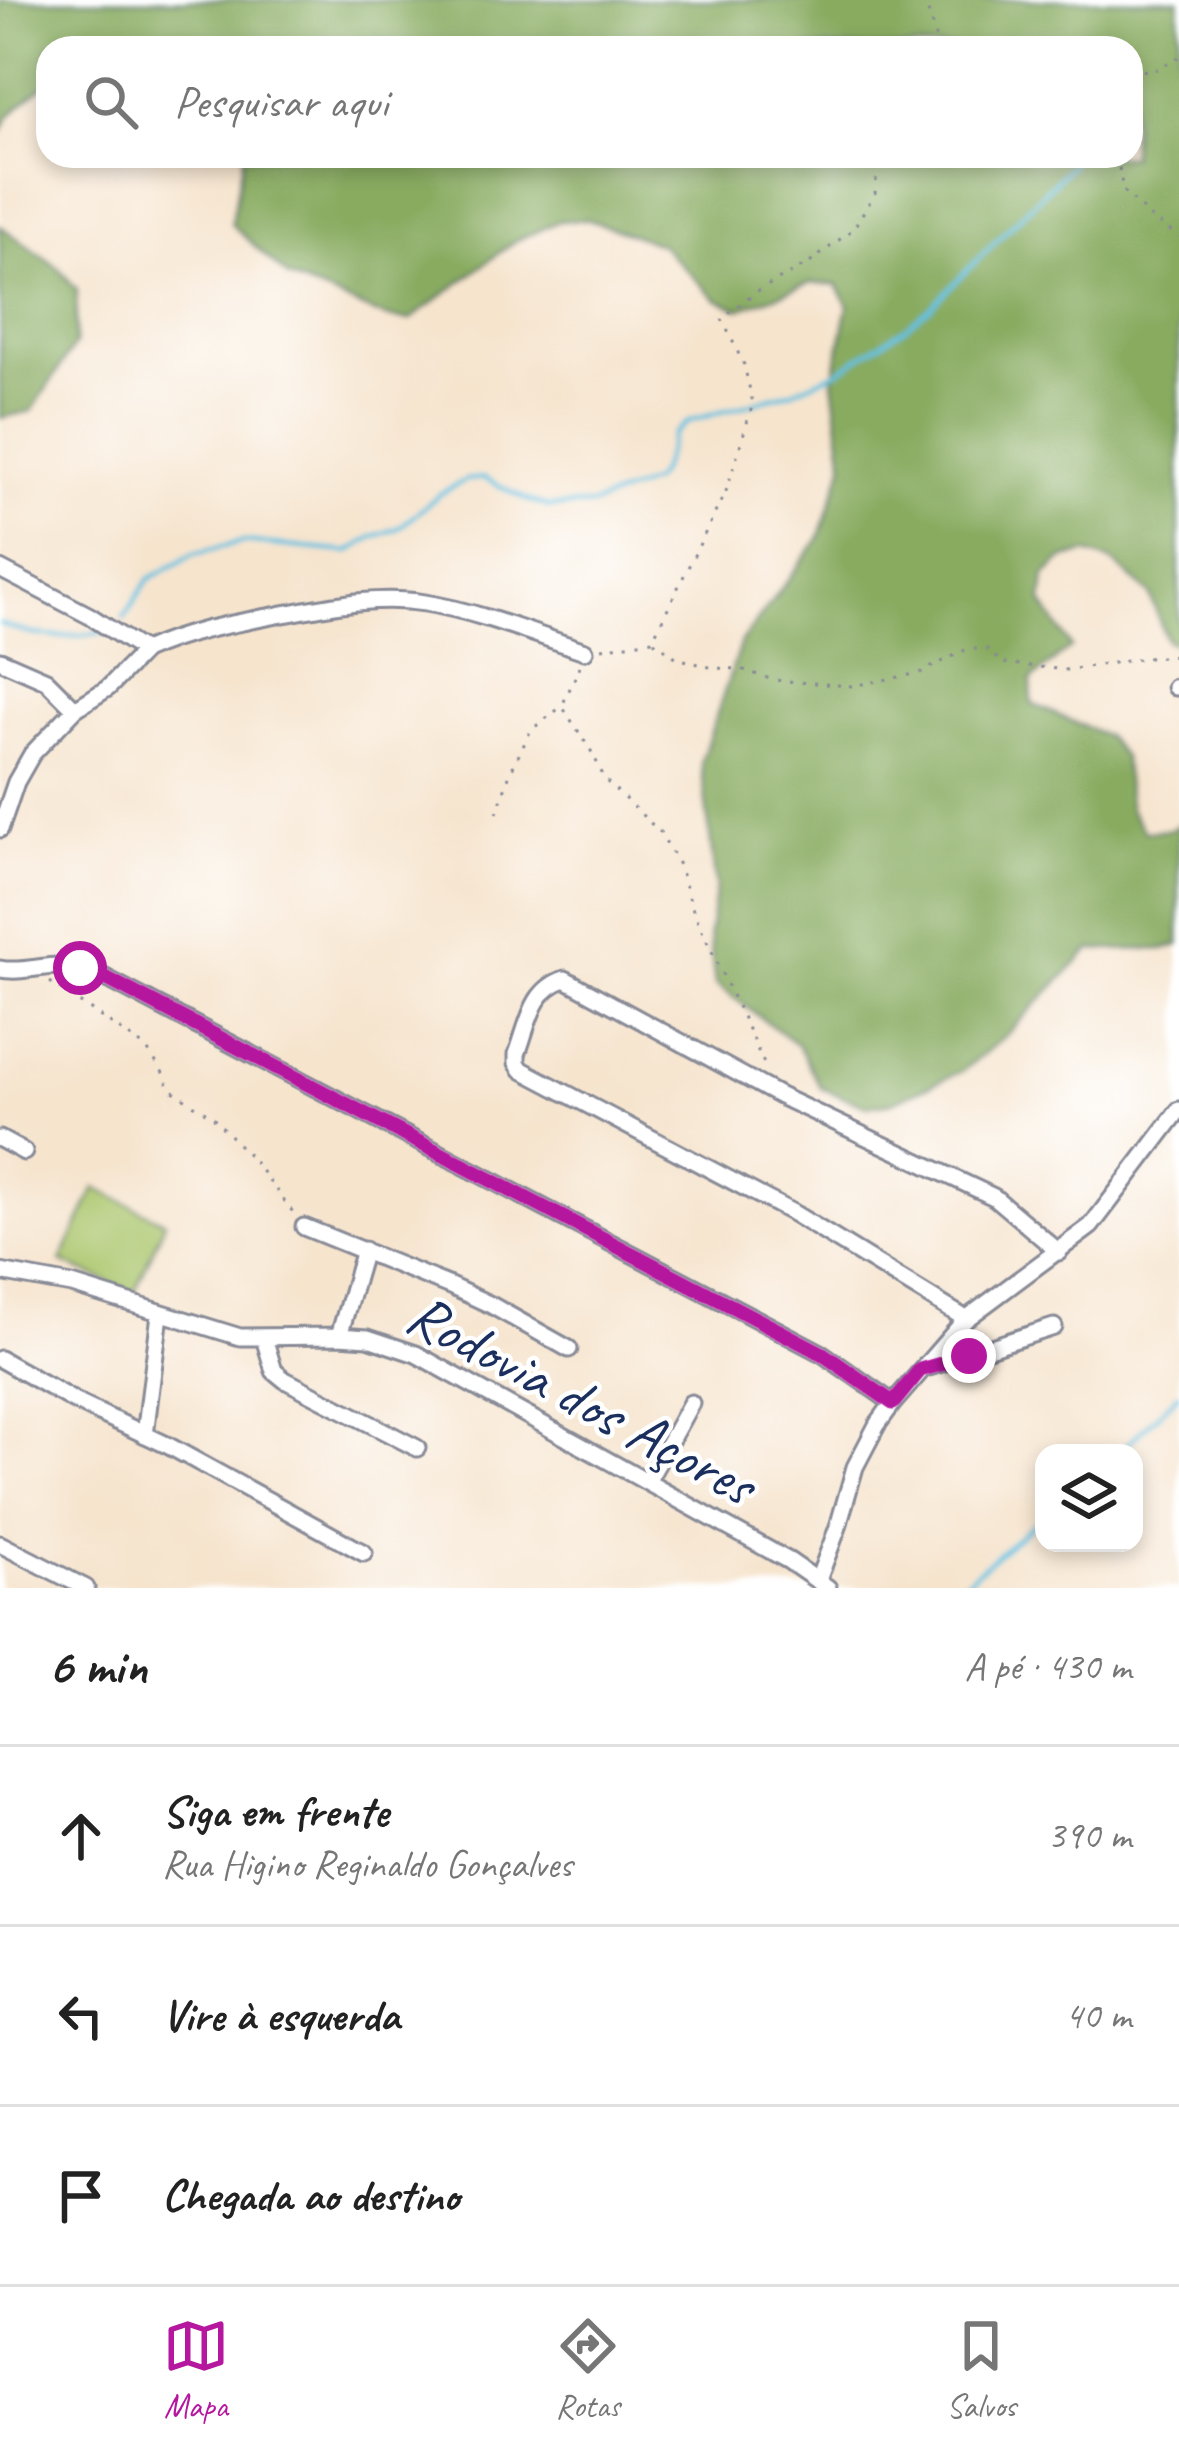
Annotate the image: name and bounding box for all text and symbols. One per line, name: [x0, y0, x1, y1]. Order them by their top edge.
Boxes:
search box: [36, 36, 1143, 168]
icon: search: [78, 69, 144, 135]
text: Pesquisar aqui: [174, 74, 388, 131]
route start: [53, 941, 107, 995]
street label: Rodovia dos Açores: [394, 1275, 773, 1525]
route end: [942, 1329, 996, 1383]
map controls: [1035, 1444, 1143, 1552]
button: layers: [1035, 1444, 1143, 1552]
text: 6 min: [48, 1634, 147, 1698]
text: A pé · 430 m: [964, 1642, 1131, 1691]
text: Siga em frente: [162, 1783, 389, 1840]
icon: ahead: [48, 1803, 114, 1869]
text: 390 m: [1047, 1811, 1131, 1860]
text: Rua Higino Reginaldo Gonçalves: [162, 1840, 572, 1889]
icon: left: [48, 1983, 114, 2049]
text: Vire à esquerda: [162, 1987, 399, 2044]
text: 40 m: [1065, 1991, 1131, 2040]
icon: arrive: [48, 2163, 114, 2229]
text: Chegada ao destino: [162, 2167, 459, 2224]
tab: Mapa: [163, 2313, 229, 2427]
tab: Rotas: [555, 2313, 621, 2427]
tab: Salvos: [947, 2313, 1016, 2427]

